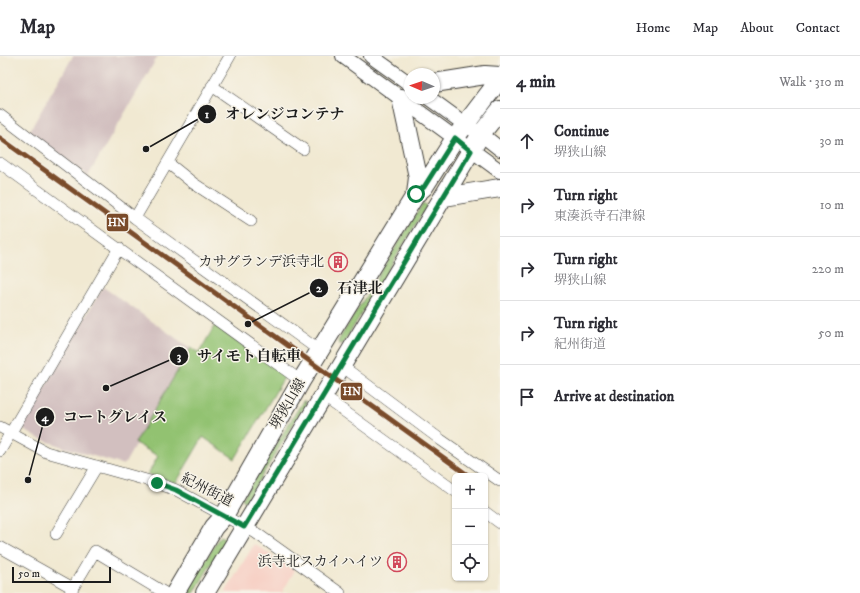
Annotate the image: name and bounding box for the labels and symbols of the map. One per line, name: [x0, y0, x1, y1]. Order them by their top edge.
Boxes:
north arrow: [404, 68, 440, 104]
callout: オレンジコンテナ: [197, 101, 353, 128]
text: オレンジコンテナ: [225, 105, 345, 124]
text: 1: [205, 107, 210, 122]
route start: [407, 185, 425, 203]
line badge: HN: [106, 213, 129, 232]
text: HN: [108, 216, 126, 230]
building icon: カサグランデ浜寺北: [327, 251, 349, 273]
place label: カサグランデ浜寺北: [199, 253, 324, 271]
callout: 石津北: [309, 274, 390, 301]
text: 石津北: [337, 279, 383, 298]
text: 2: [316, 281, 323, 296]
callout: サイモト自転車: [169, 342, 310, 369]
text: サイモト自転車: [197, 347, 301, 366]
text: 3: [177, 349, 182, 364]
street label: 堺狭山線: [266, 375, 310, 433]
line badge: HN: [340, 382, 363, 401]
text: HN: [343, 385, 361, 399]
callout: コートグレイス: [35, 403, 176, 430]
text: コートグレイス: [63, 408, 167, 427]
text: 4: [41, 410, 50, 425]
street label: 紀州街道: [178, 469, 236, 511]
route end: [148, 474, 166, 492]
building icon: 浜寺北スカイハイツ: [386, 551, 408, 573]
place label: 浜寺北スカイハイツ: [258, 553, 383, 571]
scale bar: [12, 565, 111, 584]

